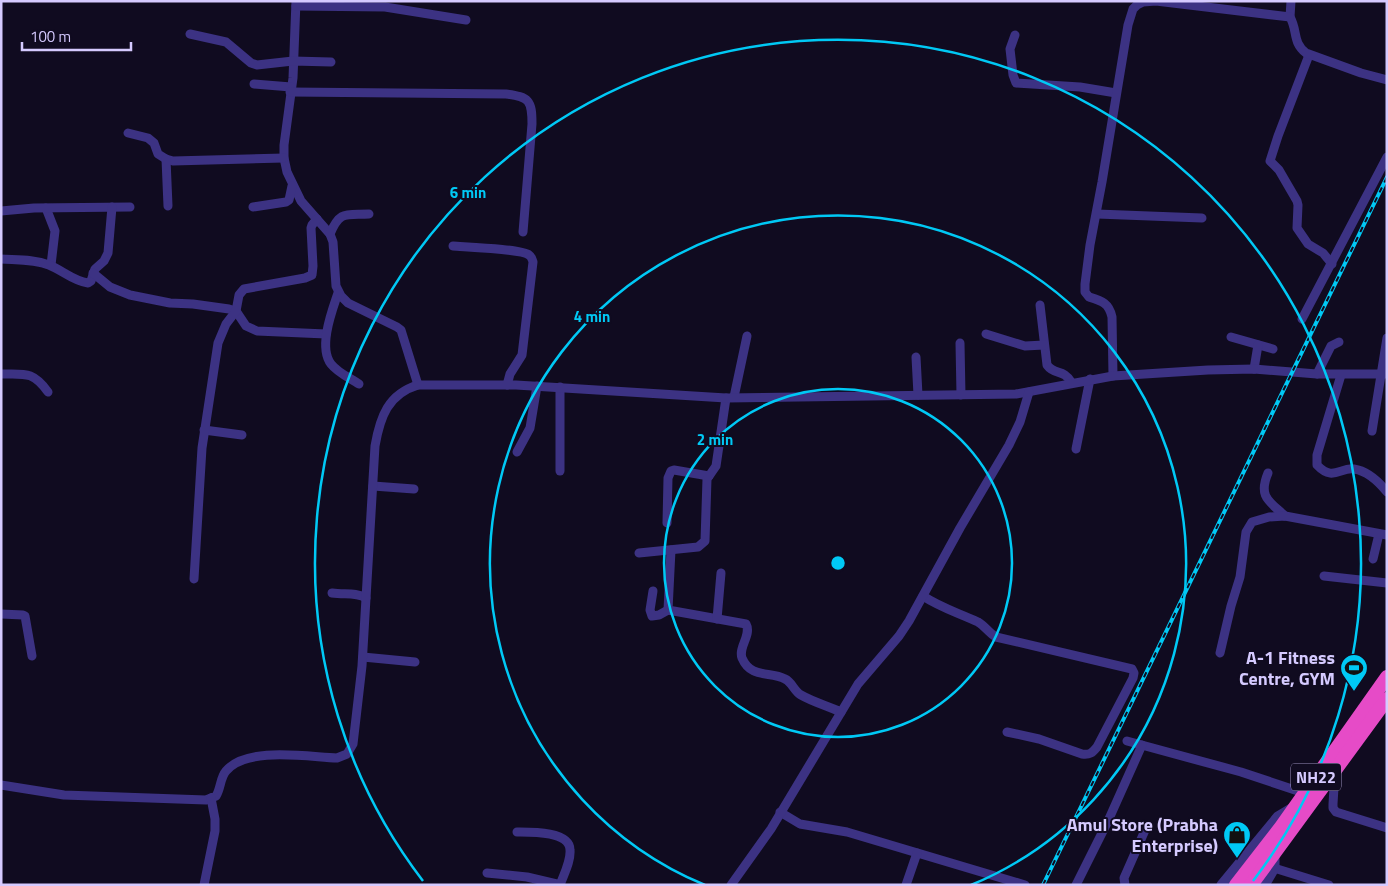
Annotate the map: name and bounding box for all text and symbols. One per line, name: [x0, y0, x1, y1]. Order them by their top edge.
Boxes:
scale bar: [22, 20, 131, 52]
text: 100 m: [30, 25, 71, 48]
text: 6 min: [450, 181, 486, 204]
text: 4 min: [574, 305, 610, 328]
text: 2 min: [697, 428, 733, 451]
centre of rings: [829, 554, 847, 572]
place label: A-1 Fitness Centre, GYM: [1239, 644, 1335, 692]
sports icon: A-1 Fitness Centre, GYM: [1339, 653, 1369, 692]
road number: NH22: [1291, 764, 1341, 790]
place label: Amul Store (Prabha Enterprise): [1067, 811, 1218, 859]
shop icon: Amul Store (Prabha Enterprise): [1222, 820, 1252, 859]

